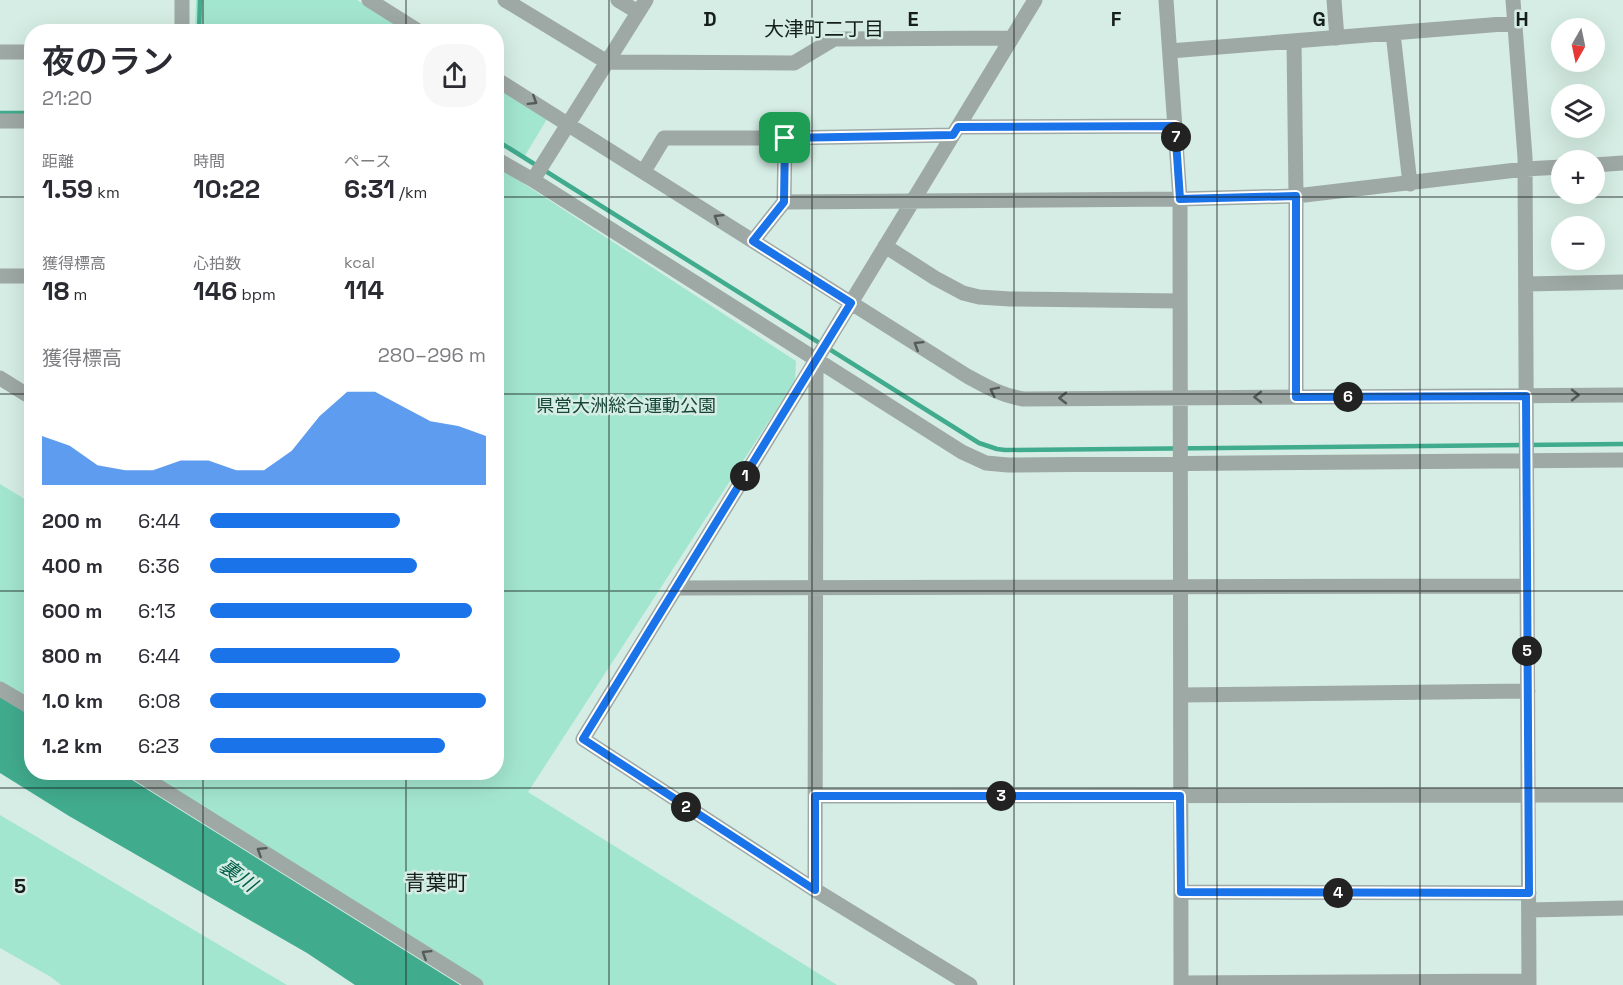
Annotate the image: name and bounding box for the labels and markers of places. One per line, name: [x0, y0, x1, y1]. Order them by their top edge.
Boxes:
pin: [759, 112, 810, 163]
pin: 7: [1161, 122, 1191, 152]
pin: 6: [1333, 382, 1363, 412]
pin: 1: [730, 461, 760, 491]
pin: 5: [1512, 636, 1542, 666]
pin: 3: [986, 781, 1016, 811]
pin: 2: [671, 792, 701, 822]
pin: 4: [1323, 878, 1353, 908]

